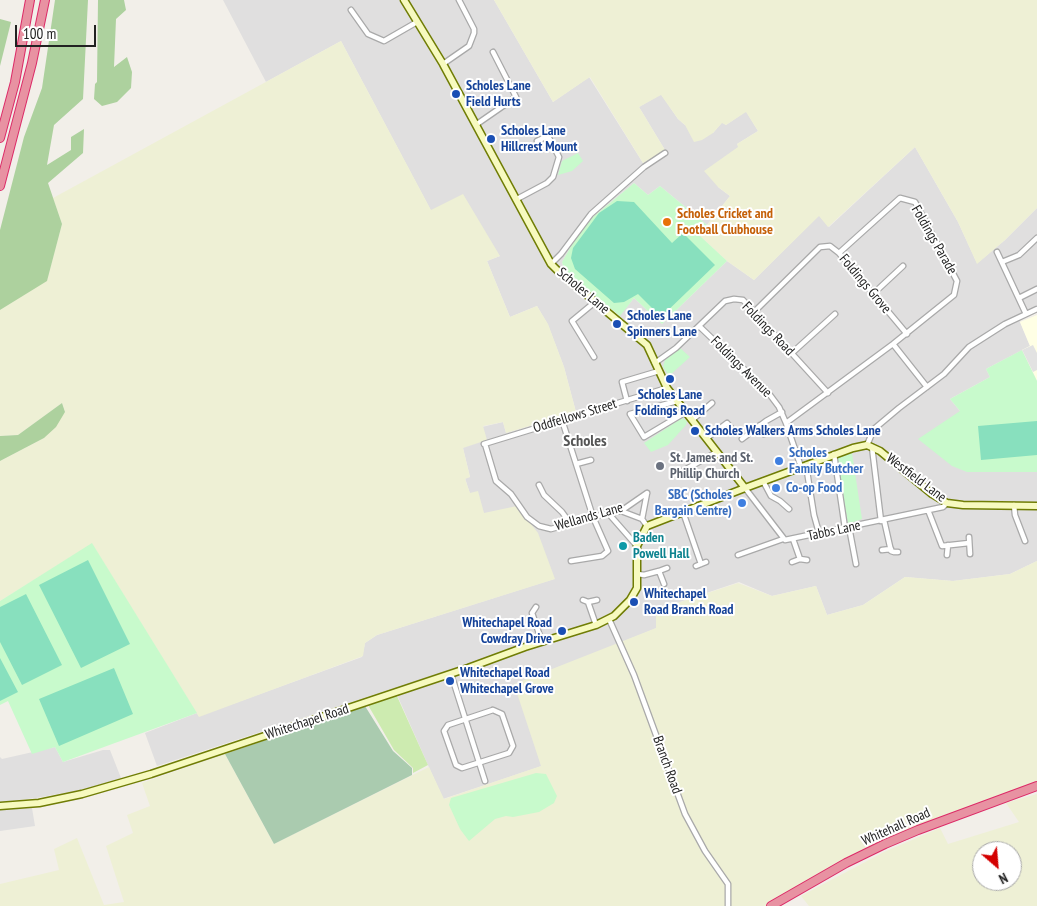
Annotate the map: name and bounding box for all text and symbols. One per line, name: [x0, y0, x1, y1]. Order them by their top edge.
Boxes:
scale bar: [18, 15, 99, 47]
text: 100 m: [23, 24, 56, 43]
place label: Scholes Lane Field Hurts: [466, 78, 531, 110]
marker: Scholes Lane Field Hurts: [450, 88, 462, 100]
place label: Scholes Lane Hillcrest Mount: [501, 123, 577, 156]
marker: Scholes Lane Hillcrest Mount: [485, 133, 497, 145]
street label: Foldings Parade: [907, 203, 961, 277]
place label: Scholes Cricket and Football Clubhouse: [677, 206, 773, 238]
marker: Scholes Cricket and Football Clubhouse: [661, 216, 673, 228]
street label: Foldings Grove: [835, 251, 895, 317]
street label: Scholes Lane: [553, 264, 613, 318]
street label: Foldings Road: [738, 299, 798, 359]
place label: Scholes Lane Spinners Lane: [627, 308, 697, 341]
marker: Scholes Lane Spinners Lane: [611, 318, 623, 330]
street label: Foldings Avenue: [707, 333, 775, 401]
marker: Scholes Lane Foldings Road: [664, 373, 676, 385]
place label: Scholes Lane Foldings Road: [635, 387, 705, 420]
street label: Oddfellows Street: [531, 395, 619, 437]
place label: Scholes Walkers Arms Scholes Lane: [705, 423, 881, 439]
marker: Scholes Walkers Arms Scholes Lane: [689, 425, 701, 437]
district label: Scholes: [563, 431, 607, 451]
place label: Scholes Family Butcher: [789, 445, 863, 478]
place label: St. James and St. Phillip Church: [670, 450, 753, 482]
street label: Westfield Lane: [883, 450, 949, 506]
marker: Scholes Family Butcher: [773, 455, 785, 467]
marker: St. James and St. Phillip Church: [654, 460, 666, 472]
place label: Co-op Food: [786, 480, 842, 496]
marker: Co-op Food: [770, 482, 782, 494]
place label: SBC (Scholes Bargain Centre): [655, 487, 732, 520]
marker: SBC (Scholes Bargain Centre): [736, 497, 748, 509]
street label: Wellands Lane: [553, 499, 625, 535]
street label: Tabbs Lane: [806, 517, 862, 545]
place label: Baden Powell Hall: [633, 530, 689, 562]
marker: Baden Powell Hall: [617, 540, 629, 552]
place label: Whitechapel Road Branch Road: [644, 586, 733, 618]
marker: Whitechapel Road Branch Road: [628, 596, 640, 608]
place label: Whitechapel Road Cowdray Drive: [462, 615, 552, 648]
marker: Whitechapel Road Cowdray Drive: [556, 625, 568, 637]
place label: Whitechapel Road Whitechapel Grove: [460, 665, 554, 698]
marker: Whitechapel Road Whitechapel Grove: [444, 675, 456, 687]
street label: Whitechapel Road: [263, 701, 351, 743]
street label: Branch Road: [649, 734, 685, 796]
street label: Whitehall Road: [859, 804, 933, 850]
north arrow: [972, 841, 1022, 891]
text: N: [996, 869, 1011, 888]

